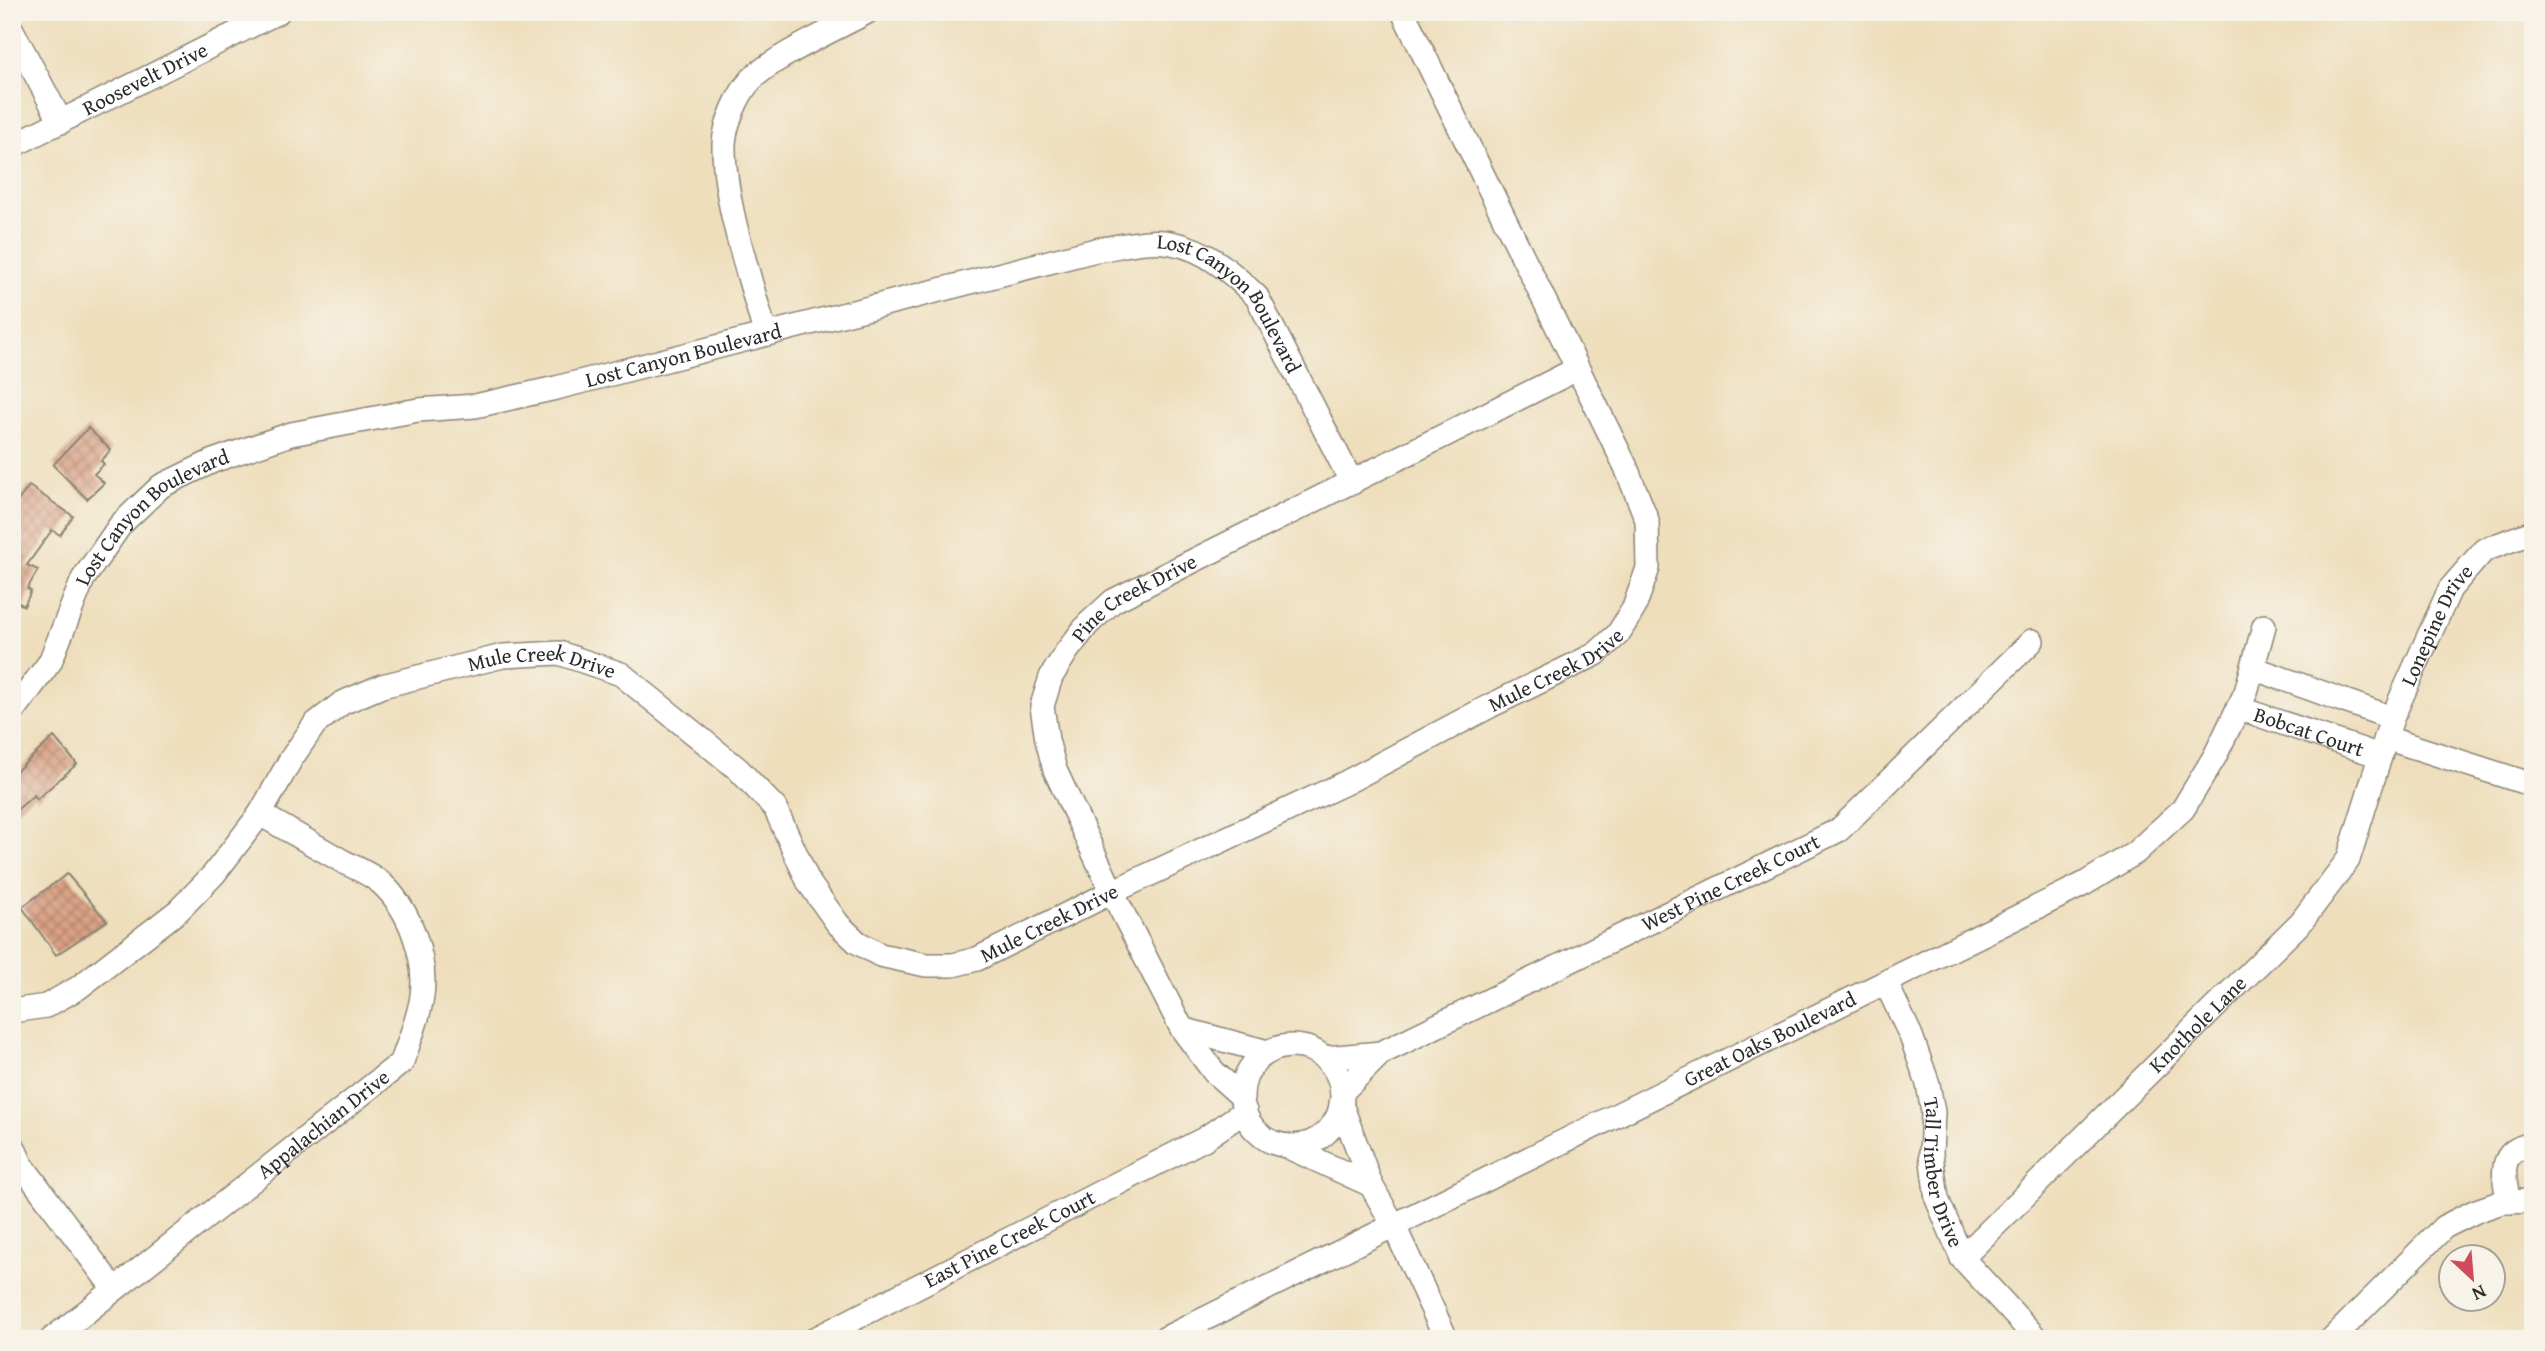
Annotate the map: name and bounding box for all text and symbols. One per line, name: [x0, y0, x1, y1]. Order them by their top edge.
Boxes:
street label: Roosevelt Drive: [77, 34, 213, 123]
street label: Lost Canyon Boulevard: [1156, 225, 1310, 379]
street label: Lost Canyon Boulevard: [582, 315, 785, 395]
street label: Lost Canyon Boulevard: [66, 440, 234, 590]
street label: Pine Creek Drive: [1063, 545, 1202, 649]
street label: Lonepine Drive: [2392, 557, 2480, 691]
street label: Mule Creek Drive: [1483, 620, 1631, 719]
street label: Mule Creek Drive: [464, 637, 620, 686]
street label: Bobcat Court: [2250, 699, 2369, 765]
street label: West Pine Creek Court: [1636, 825, 1825, 939]
street label: Mule Creek Drive: [974, 875, 1123, 970]
street label: Knothole Lane: [2141, 968, 2254, 1080]
street label: Great Oaks Boulevard: [1678, 983, 1862, 1095]
street label: Appalachian Drive: [250, 1062, 396, 1186]
street label: Tall Timber Drive: [1916, 1095, 1972, 1252]
street label: East Pine Creek Court: [918, 1181, 1101, 1295]
north arrow: [2436, 1242, 2506, 1312]
text: N: [2467, 1278, 2491, 1309]

